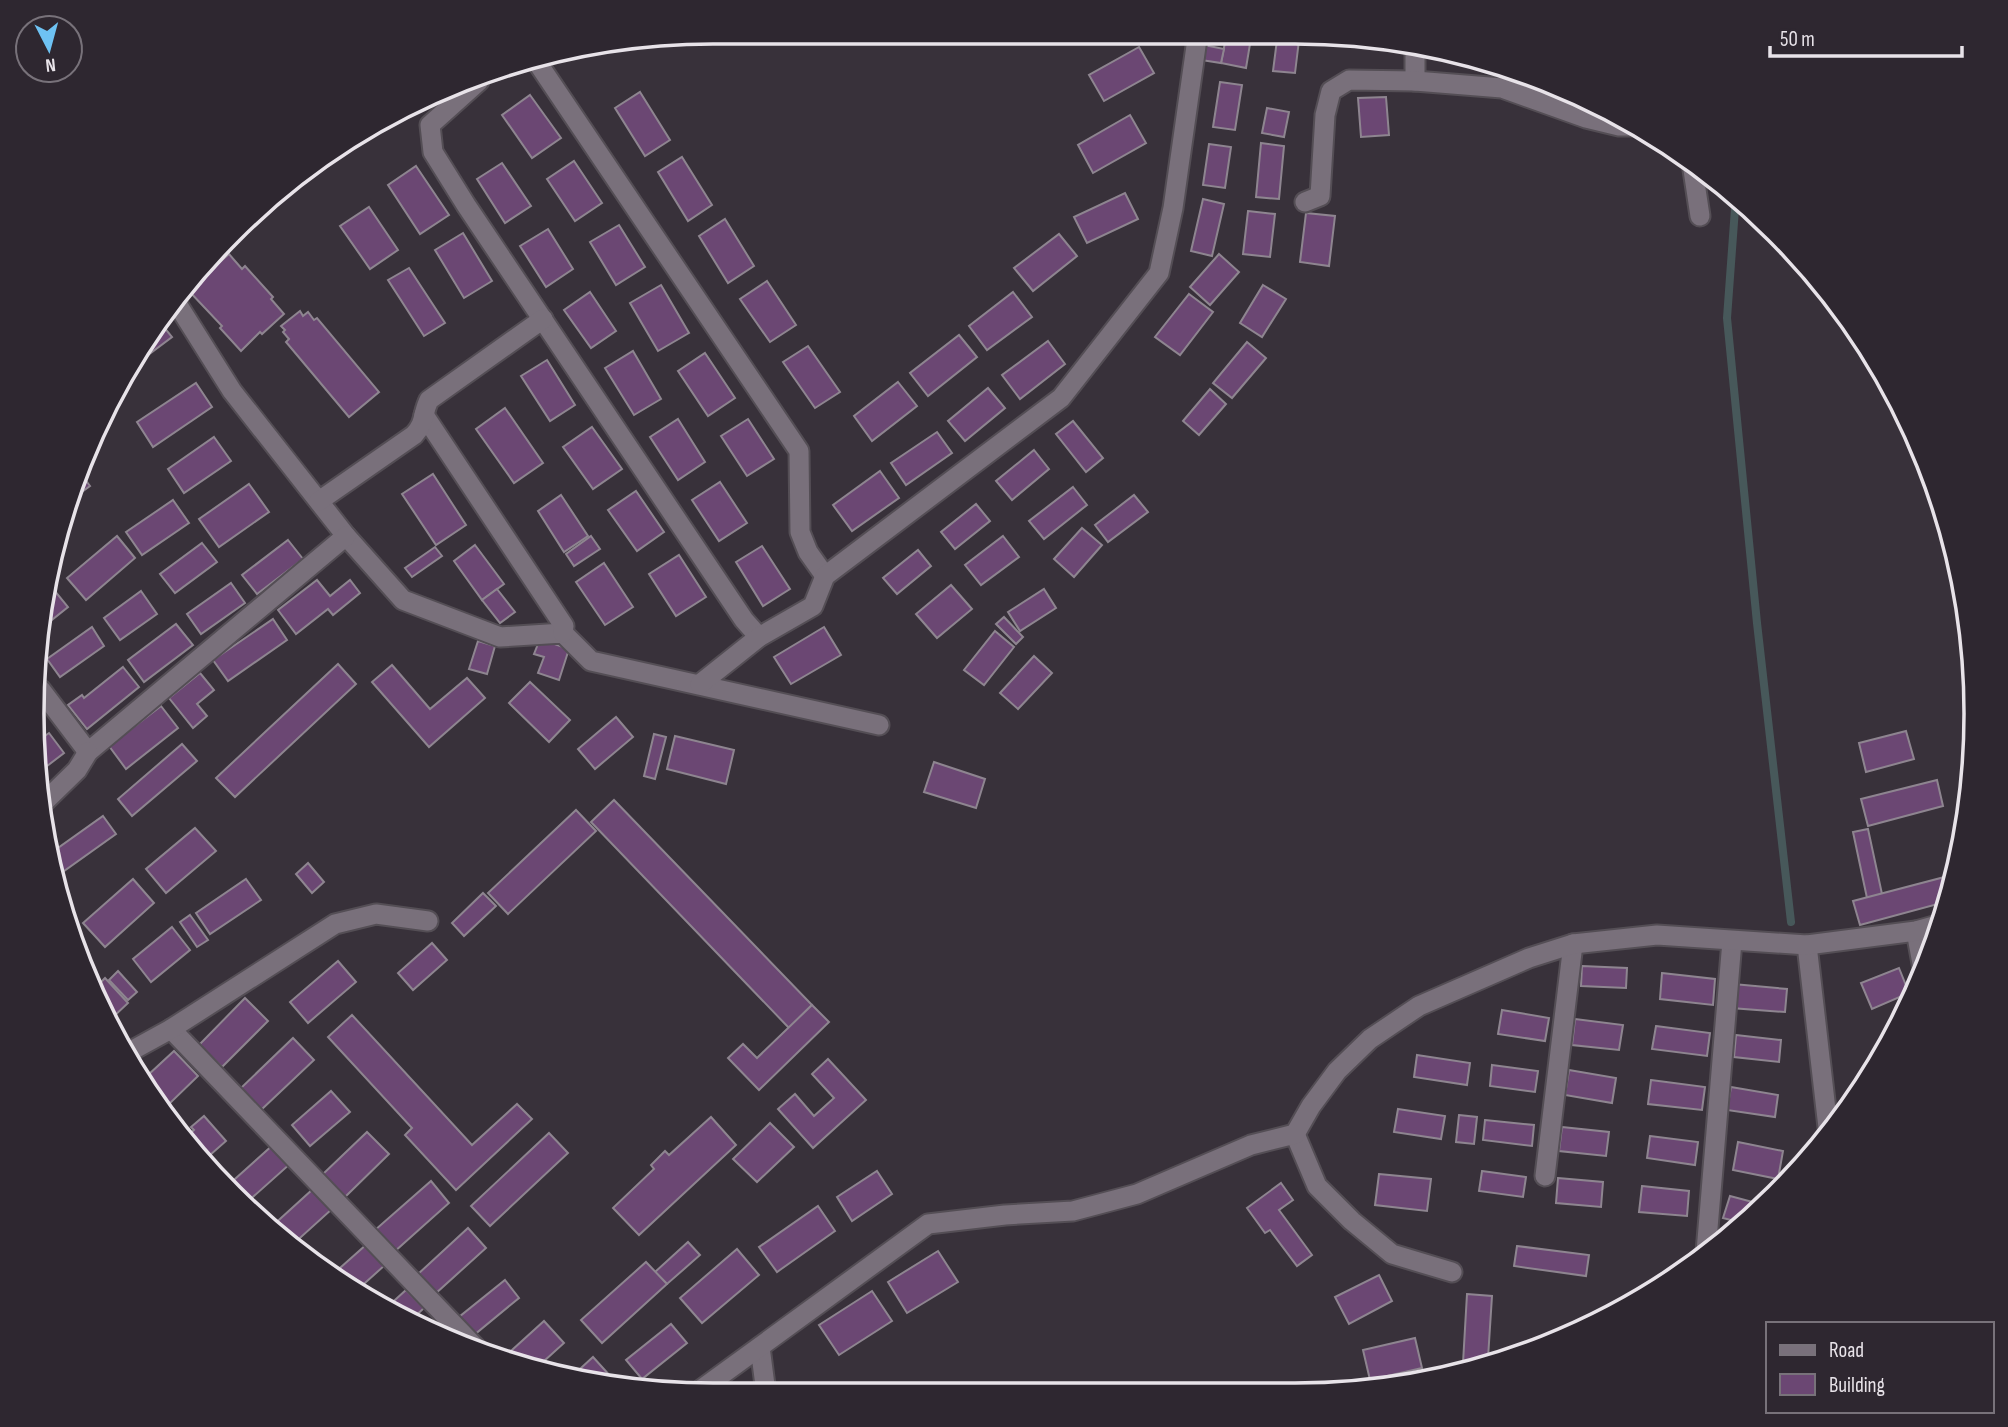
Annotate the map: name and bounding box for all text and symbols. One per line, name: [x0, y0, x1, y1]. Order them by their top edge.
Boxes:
north arrow: [14, 14, 84, 84]
scale bar: [1770, 14, 1962, 58]
text: 50 m: [1780, 27, 1815, 52]
text: N: [44, 52, 57, 76]
legend: [1766, 1322, 1994, 1413]
text: Road: [1829, 1338, 1864, 1363]
text: Building: [1829, 1373, 1885, 1398]

